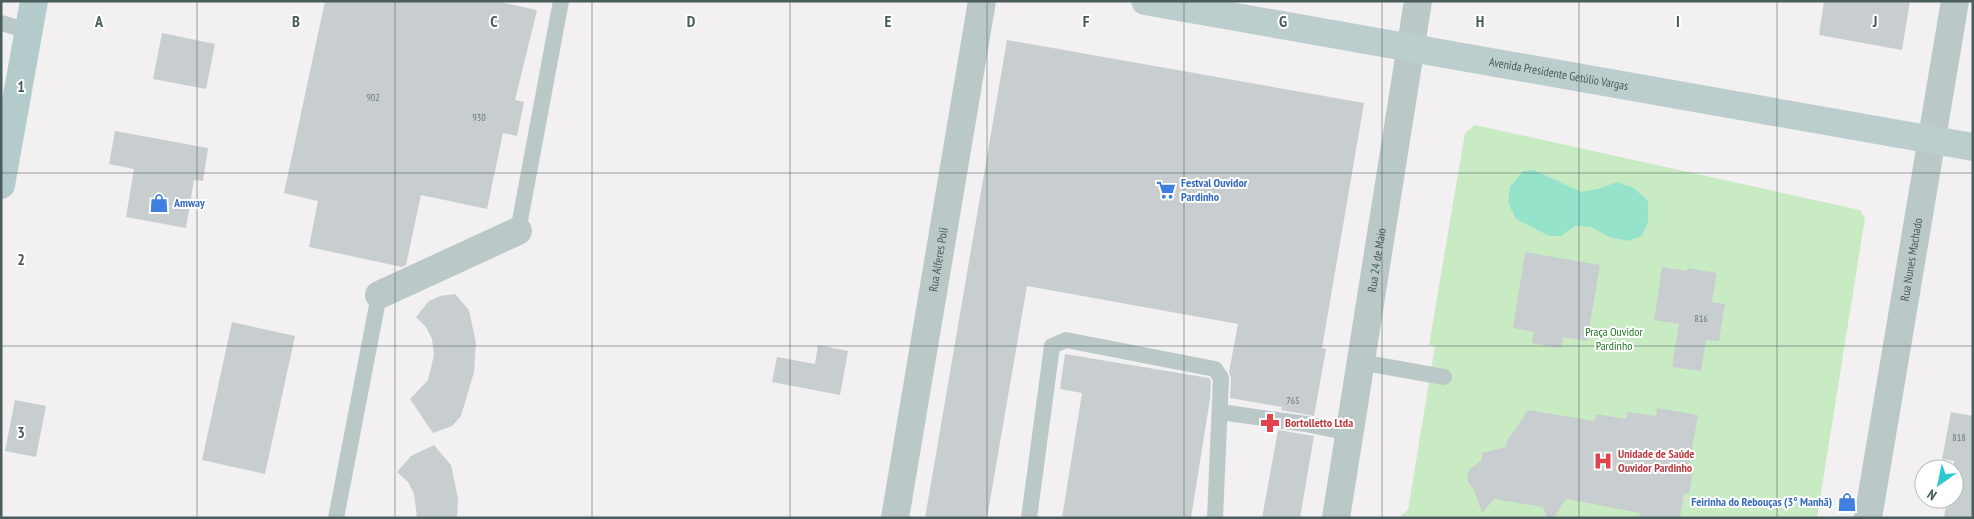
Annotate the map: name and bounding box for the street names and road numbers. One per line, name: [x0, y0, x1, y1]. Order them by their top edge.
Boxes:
street label: Avenida Presidente Getúlio Vargas: [1488, 54, 1629, 93]
street label: Rua Nunes Machado: [1897, 217, 1925, 302]
street label: Rua Alferes Poli: [925, 226, 951, 293]
street label: Rua 24 de Maio: [1364, 227, 1389, 293]

